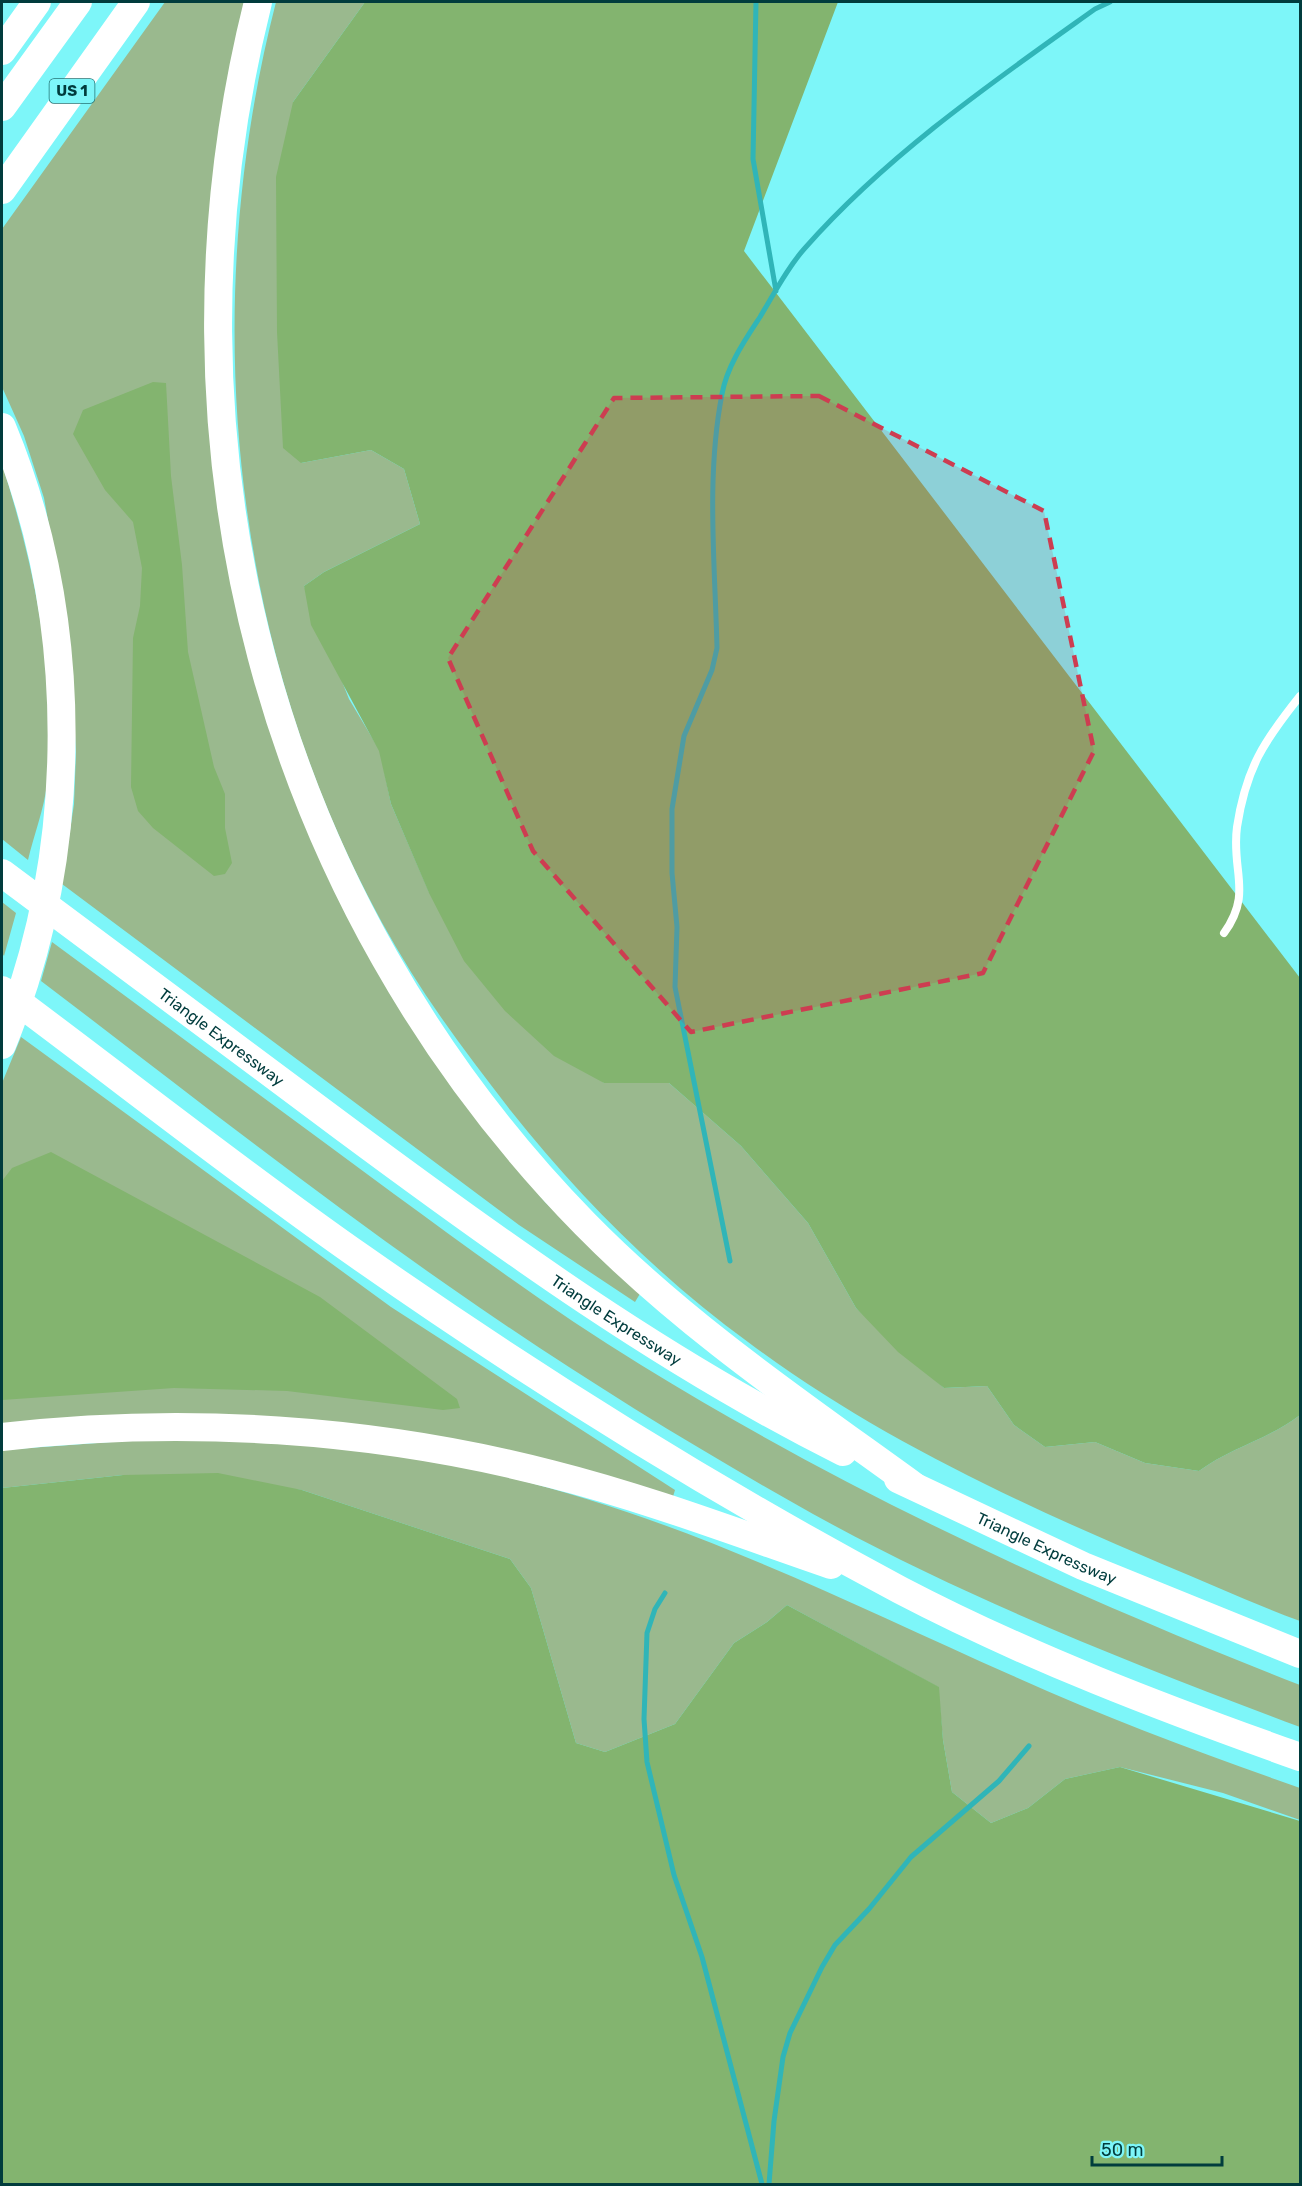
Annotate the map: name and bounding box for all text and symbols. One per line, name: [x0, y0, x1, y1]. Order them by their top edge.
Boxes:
road number: US 1: [50, 79, 94, 103]
street label: Triangle Expressway: [155, 984, 288, 1090]
street label: Triangle Expressway: [548, 1270, 685, 1369]
street label: Triangle Expressway: [974, 1508, 1120, 1588]
scale bar: [1092, 2129, 1222, 2167]
text: 50 m: [1101, 2139, 1144, 2161]

